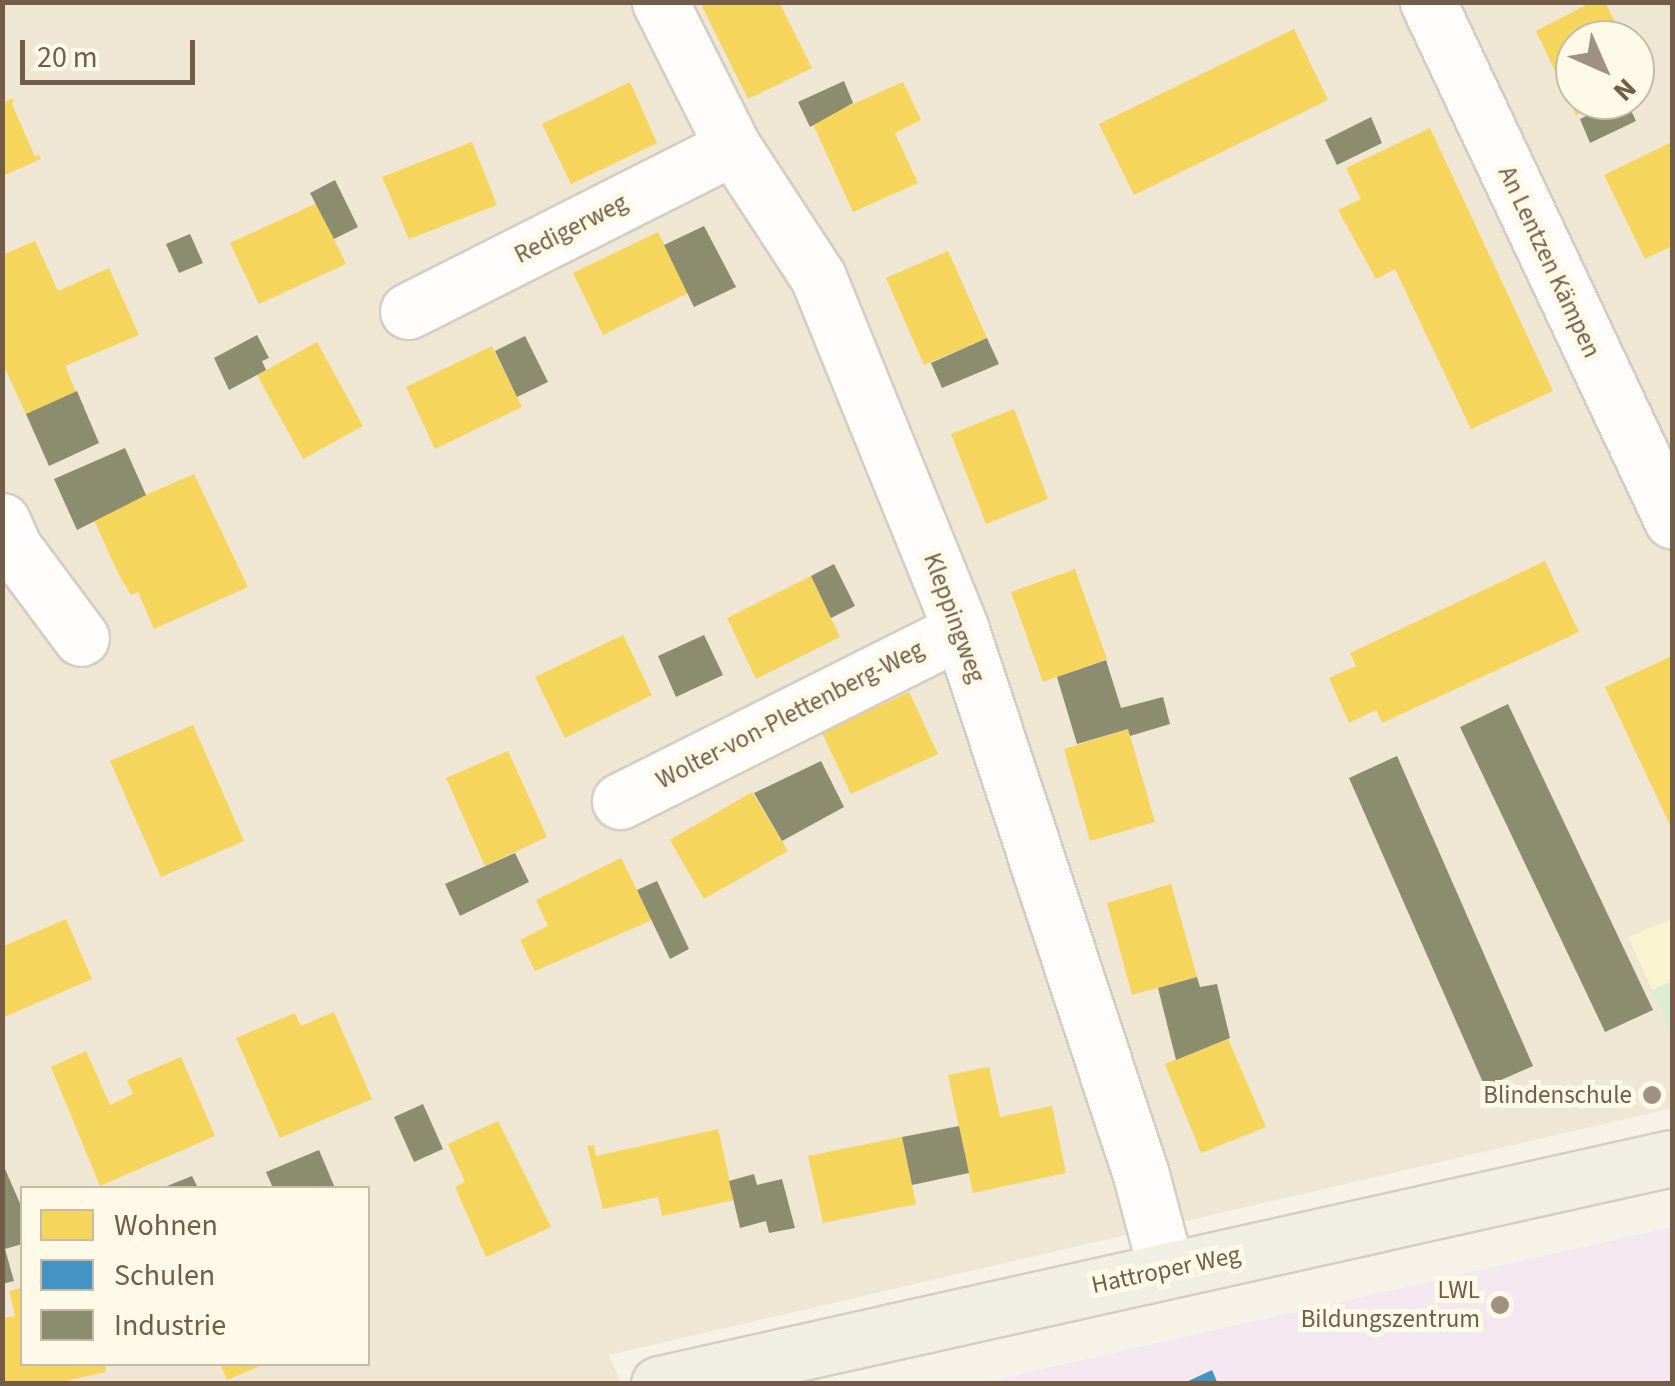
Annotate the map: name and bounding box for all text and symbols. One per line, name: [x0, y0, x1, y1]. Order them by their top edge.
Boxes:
scale bar: [25, 20, 200, 82]
north arrow: [1555, 20, 1655, 120]
text: 20 m: [37, 36, 98, 79]
text: N: [1604, 69, 1646, 111]
street label: An Lentzen Kämpen: [1491, 161, 1607, 363]
street label: Redigerweg: [509, 188, 633, 270]
street label: Kleppingweg: [917, 549, 991, 687]
street label: Wolter-von-Plettenberg-Weg: [651, 634, 929, 796]
place label: Blindenschule: [1483, 1080, 1632, 1110]
marker: Blindenschule: [1641, 1084, 1663, 1106]
legend: [20, 1186, 370, 1366]
text: Wohnen: [114, 1204, 218, 1247]
street label: Hattroper Weg: [1089, 1240, 1243, 1300]
text: Schulen: [114, 1254, 215, 1297]
place label: LWL Bildungszentrum: [1301, 1276, 1480, 1335]
marker: LWL Bildungszentrum: [1489, 1294, 1511, 1316]
text: Industrie: [114, 1304, 226, 1347]

